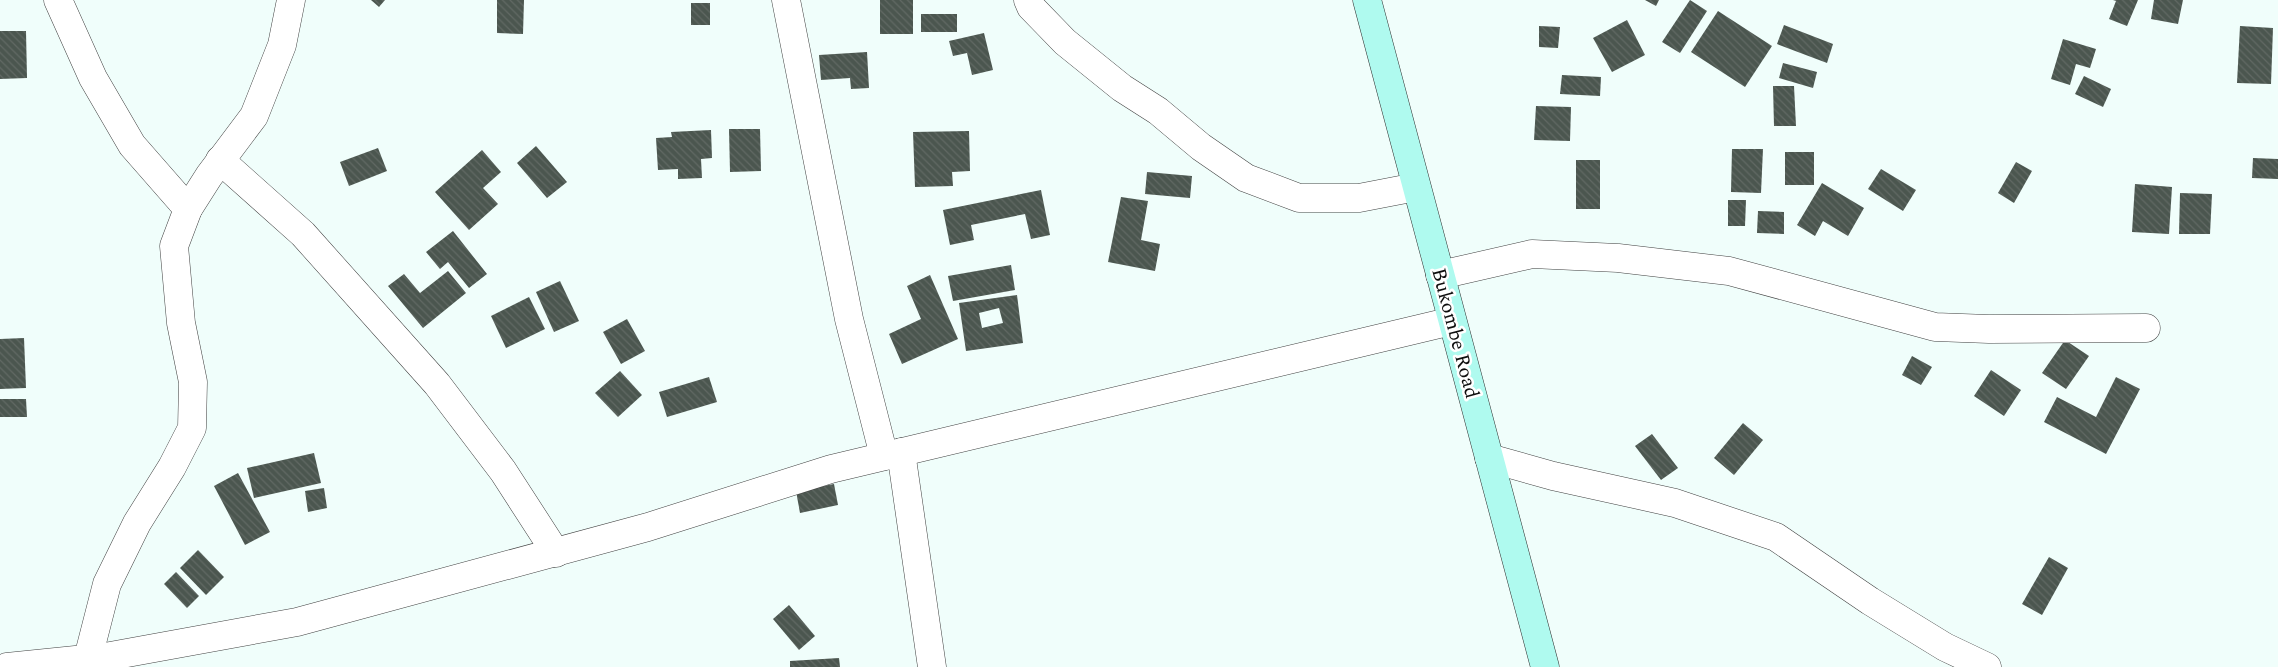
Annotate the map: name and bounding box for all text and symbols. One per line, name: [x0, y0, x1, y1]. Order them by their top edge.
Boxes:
street label: Bukombe Road: [1423, 265, 1487, 402]

